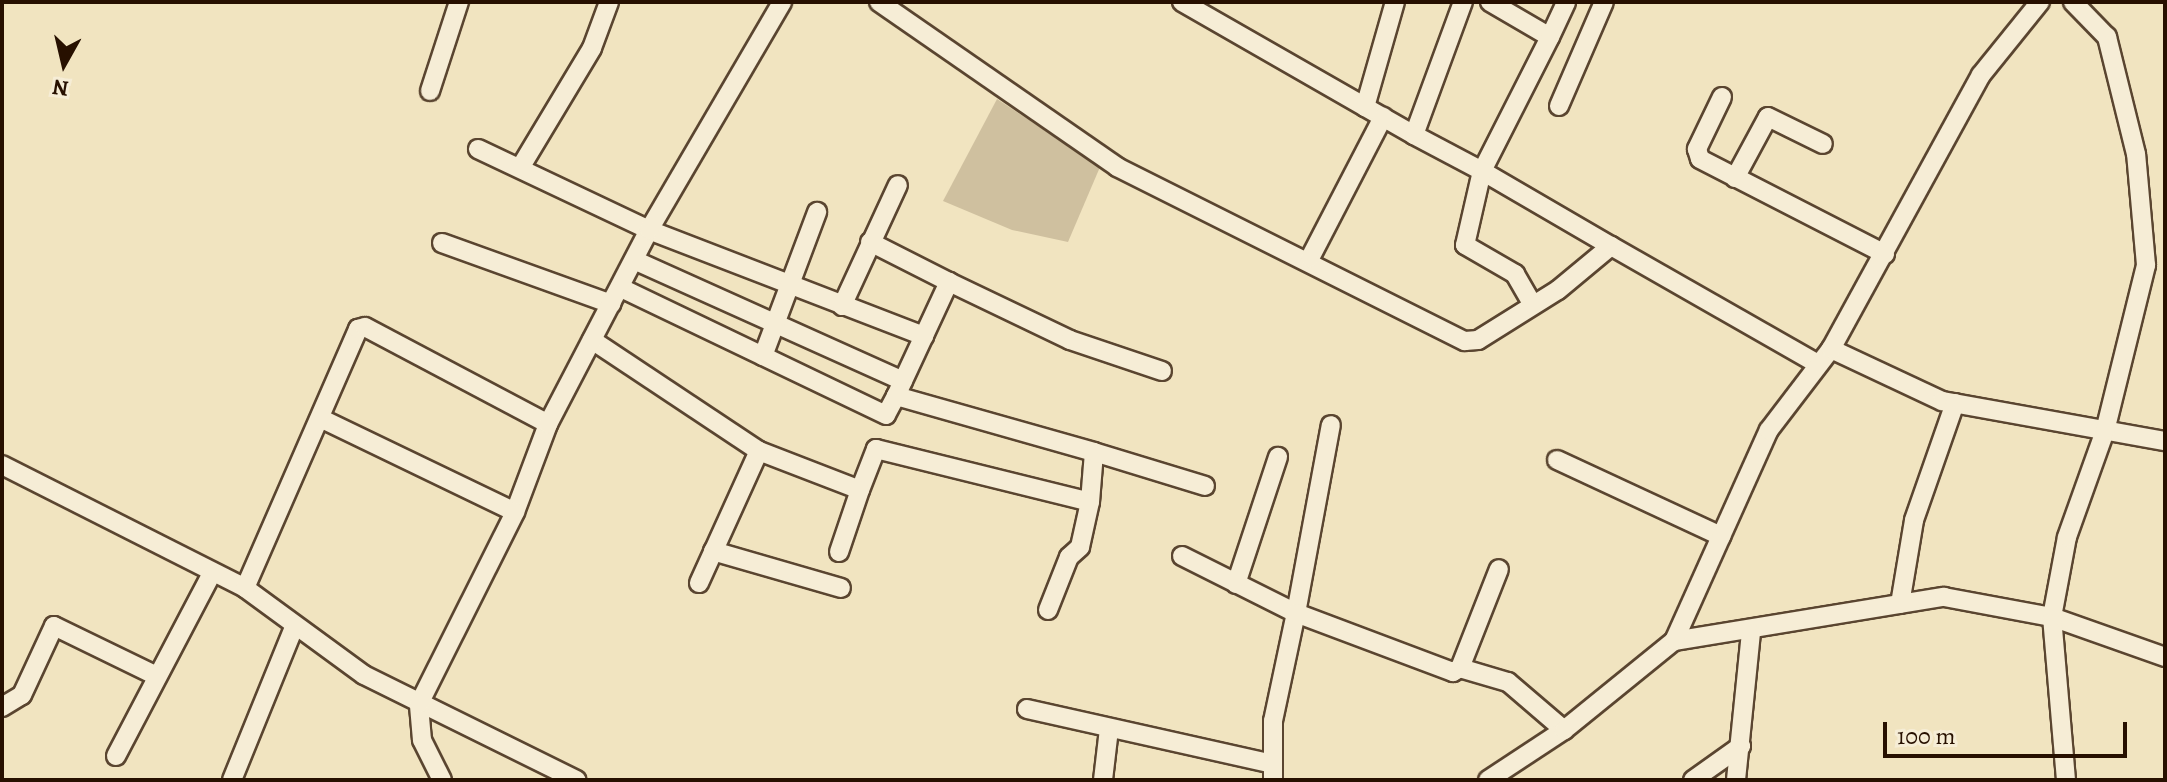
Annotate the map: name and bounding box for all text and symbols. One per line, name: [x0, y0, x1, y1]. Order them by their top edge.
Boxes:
north arrow: [24, 24, 104, 104]
text: N: [51, 72, 71, 104]
scale bar: [1887, 706, 2131, 756]
text: 100 m: [1897, 720, 1956, 752]

